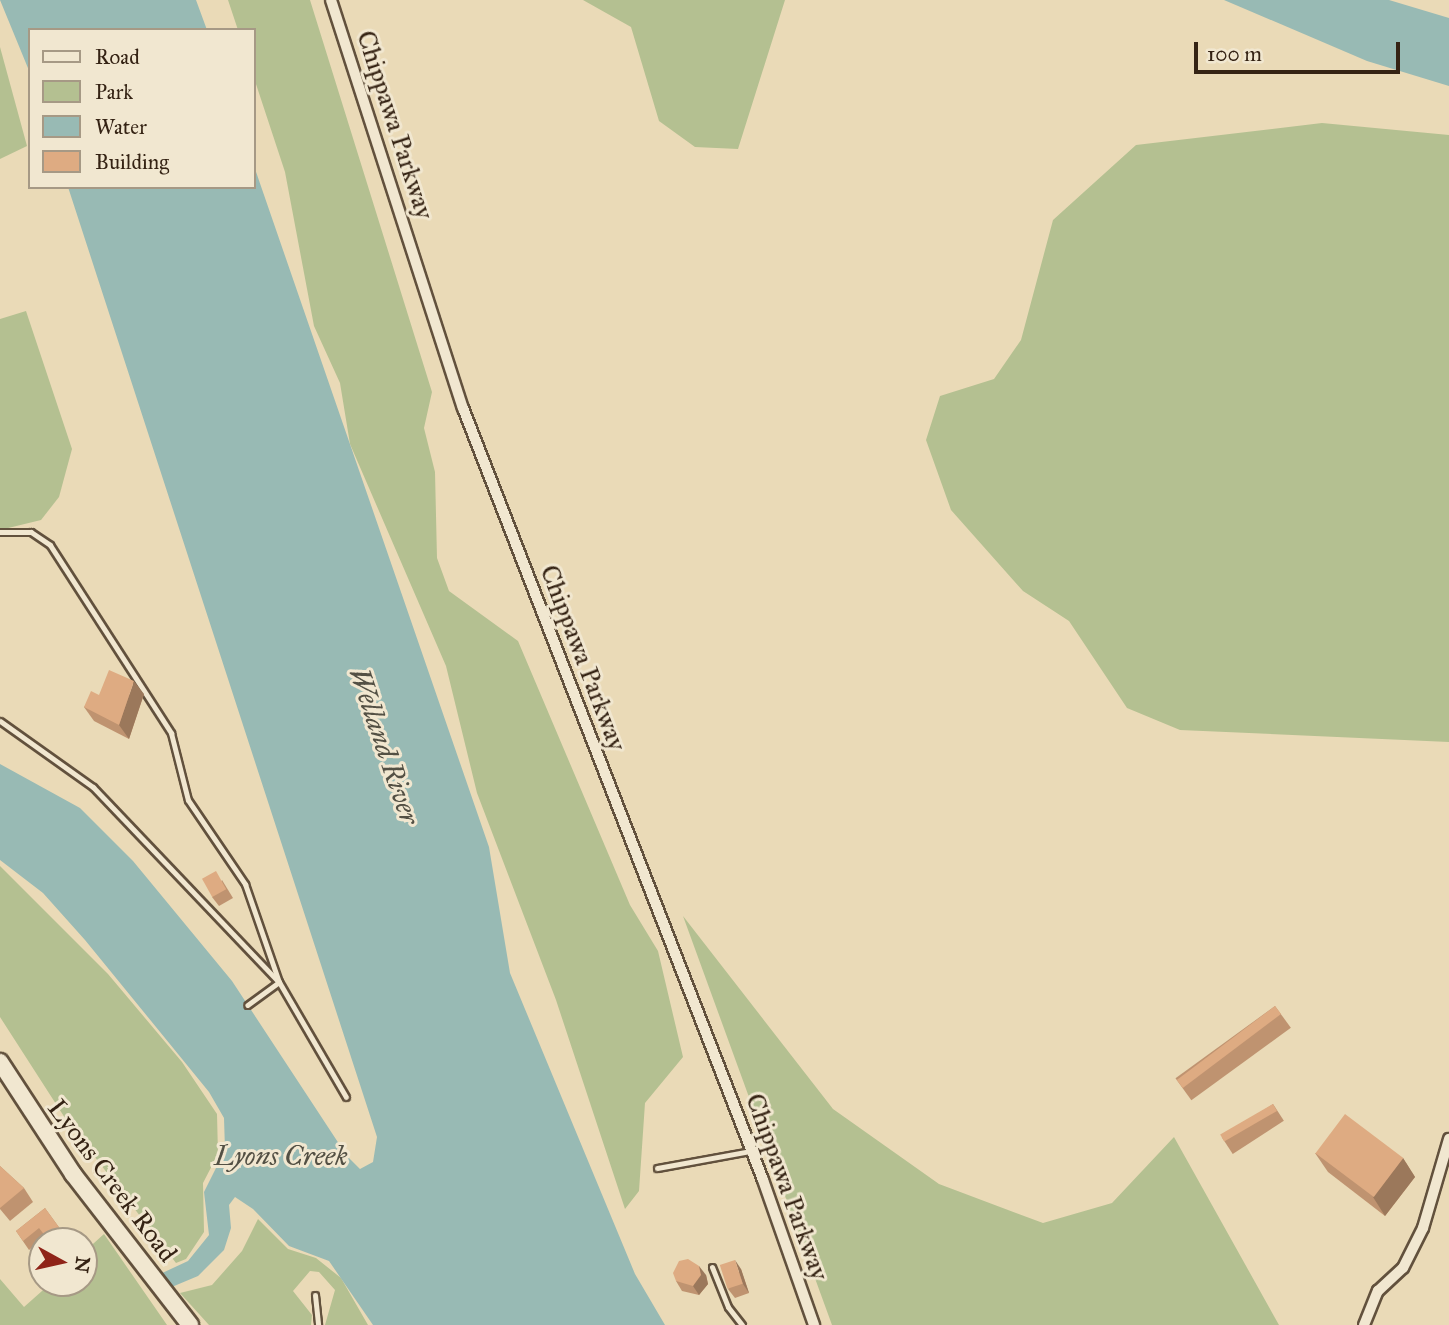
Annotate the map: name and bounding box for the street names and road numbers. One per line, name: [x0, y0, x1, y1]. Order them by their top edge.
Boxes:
street label: Chippawa Parkway: [350, 27, 440, 223]
street label: Chippawa Parkway: [533, 561, 633, 755]
street label: Chippawa Parkway: [739, 1089, 835, 1285]
street label: Lyons Creek Road: [41, 1094, 183, 1268]

